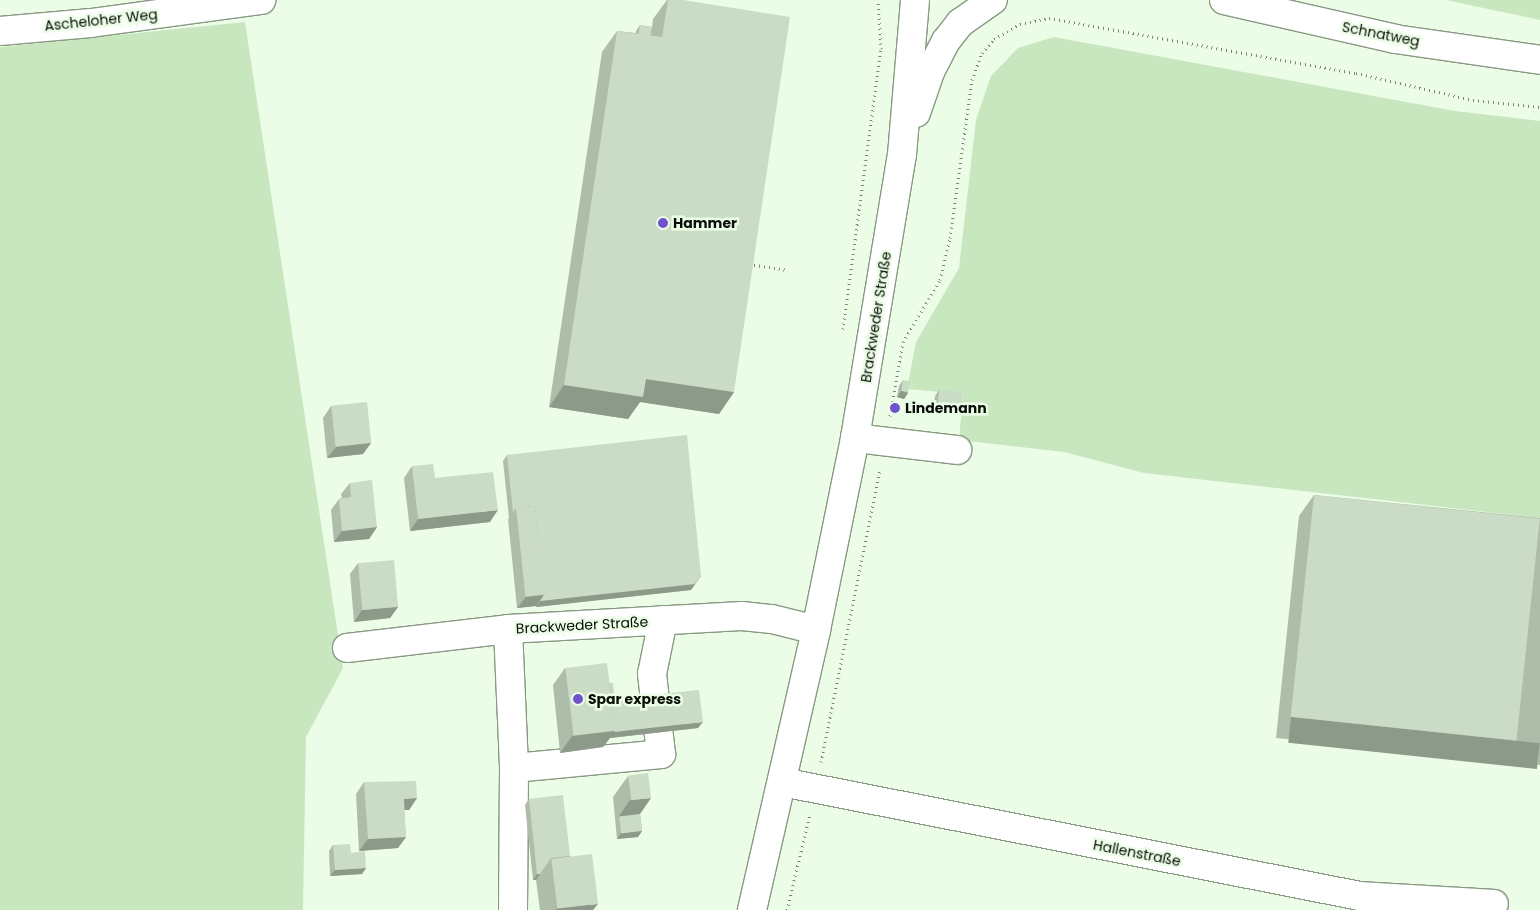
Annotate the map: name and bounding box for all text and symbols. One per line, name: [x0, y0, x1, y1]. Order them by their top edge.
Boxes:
street label: Ascheloher Weg: [44, 6, 158, 34]
street label: Schnatweg: [1341, 18, 1421, 50]
place label: Hammer: [673, 215, 737, 231]
marker: Hammer: [657, 217, 669, 229]
street label: Brackweder Straße: [857, 250, 895, 384]
place label: Lindemann: [905, 400, 987, 416]
marker: Lindemann: [889, 402, 901, 414]
street label: Brackweder Straße: [515, 613, 649, 637]
place label: Spar express: [588, 691, 681, 707]
marker: Spar express: [572, 693, 584, 705]
street label: Hallenstraße: [1092, 836, 1182, 870]

